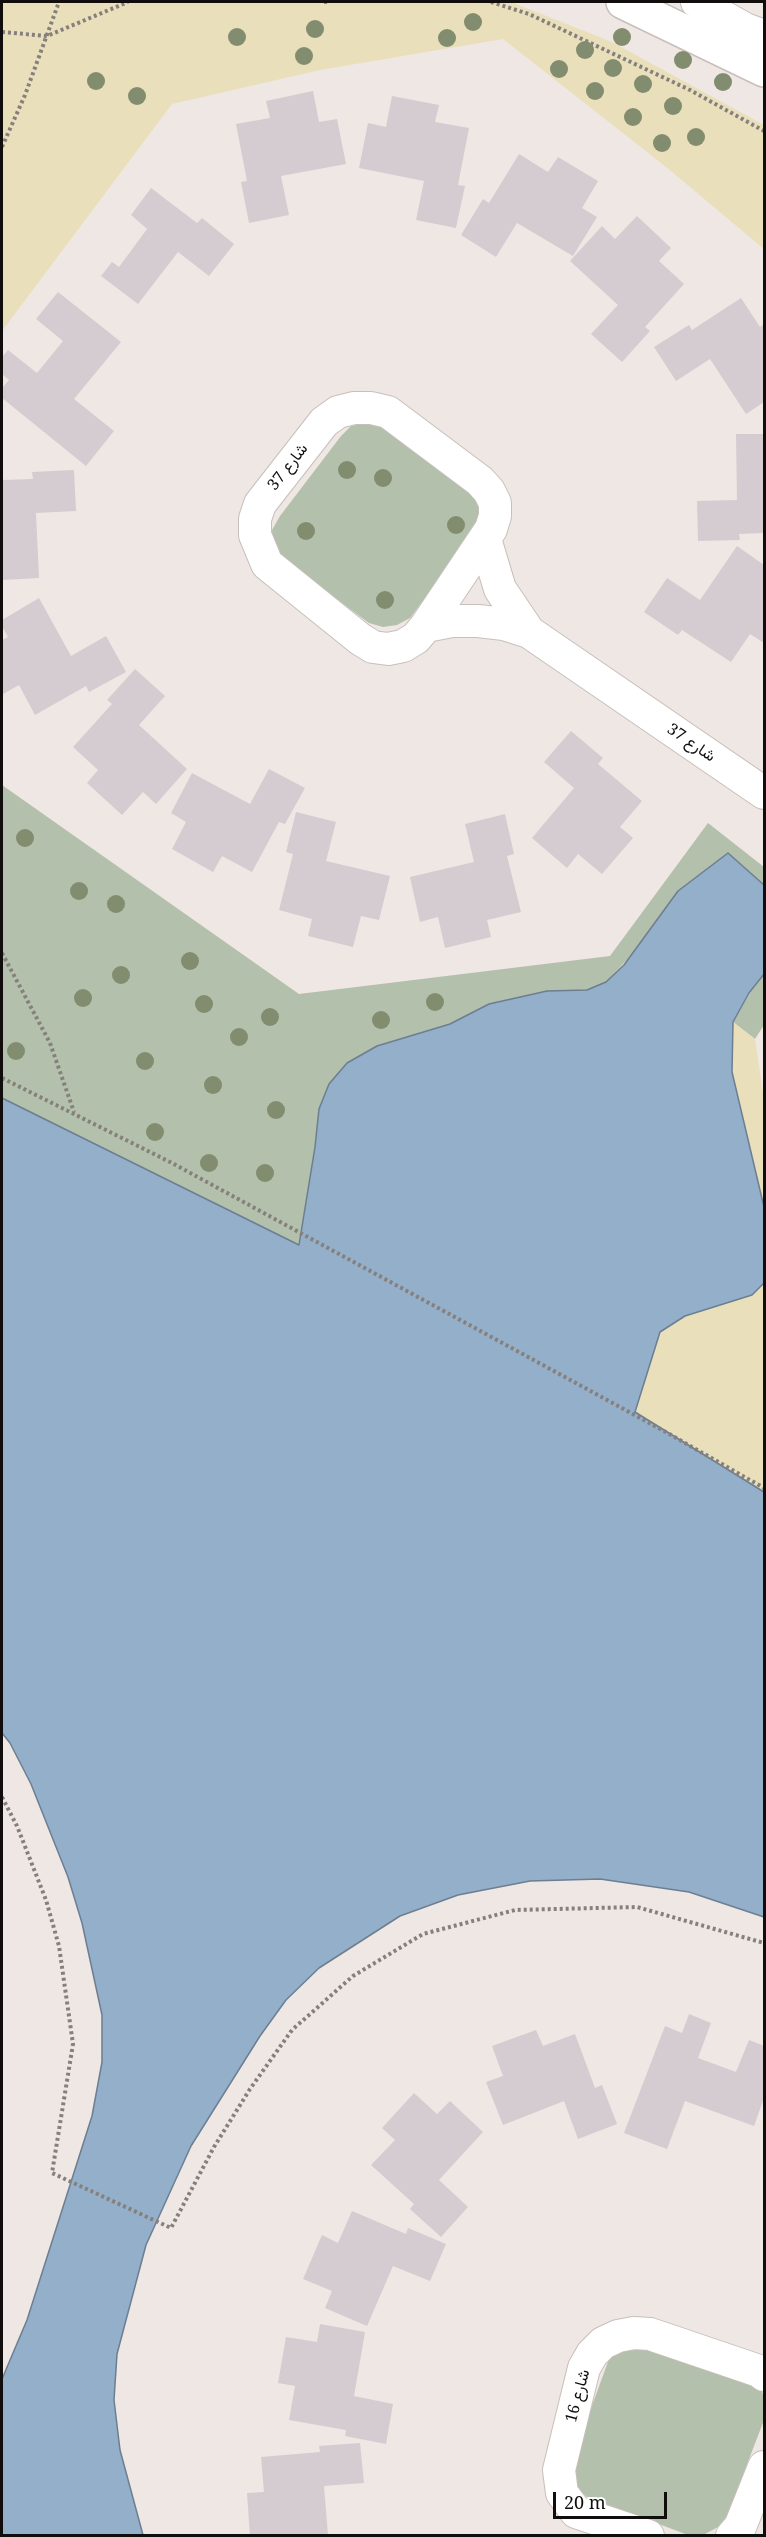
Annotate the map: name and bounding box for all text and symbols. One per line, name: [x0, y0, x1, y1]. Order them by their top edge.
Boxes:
street label: شارع 37: [264, 440, 312, 494]
street label: شارع 37: [663, 720, 719, 766]
street label: شارع 16: [562, 2367, 594, 2425]
scale bar: [556, 2480, 670, 2518]
text: 20 m: [564, 2490, 606, 2514]

